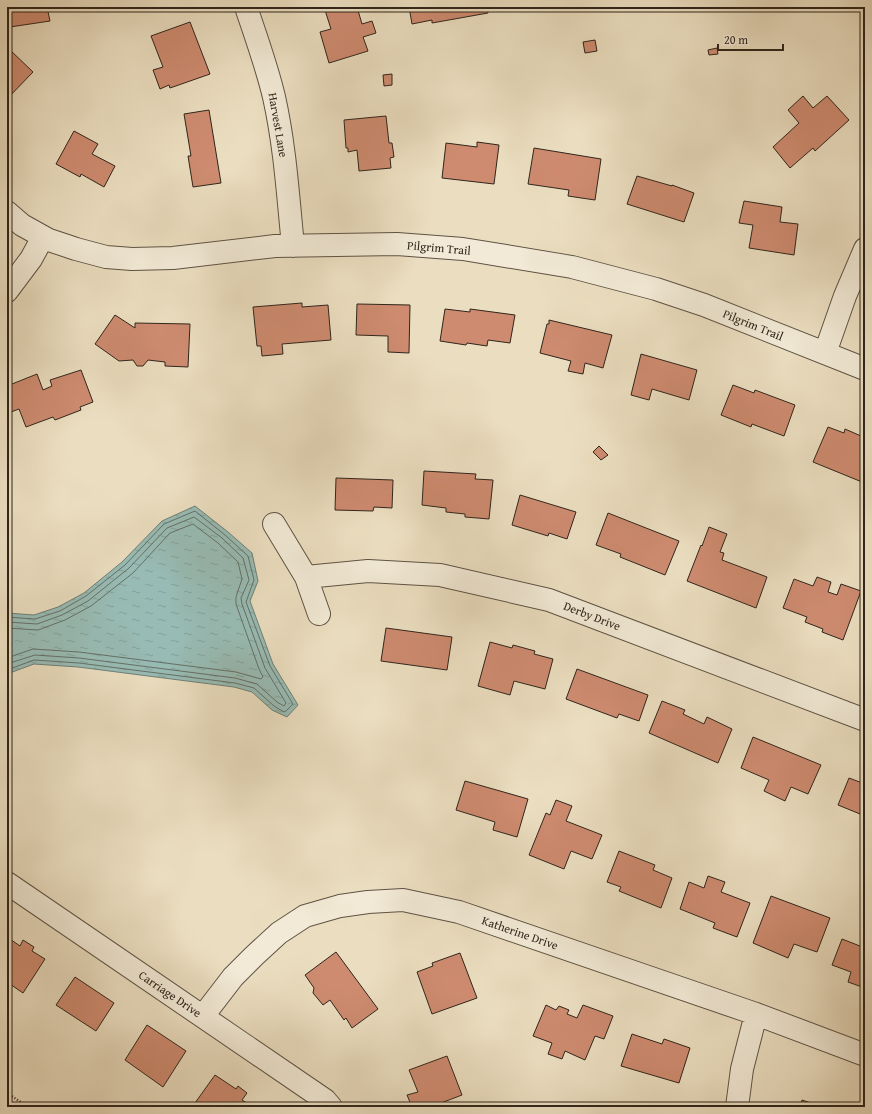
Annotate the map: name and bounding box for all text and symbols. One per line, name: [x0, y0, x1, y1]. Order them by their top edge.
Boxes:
scale bar: [718, 26, 783, 52]
text: 20 m: [724, 31, 748, 48]
street label: Harvest Lane: [264, 91, 293, 159]
street label: Pilgrim Trail: [406, 236, 472, 259]
street label: Pilgrim Trail: [720, 305, 787, 345]
street label: Derby Drive: [561, 597, 623, 634]
street label: Katherine Drive: [480, 912, 561, 954]
street label: Carriage Drive: [136, 966, 205, 1021]

